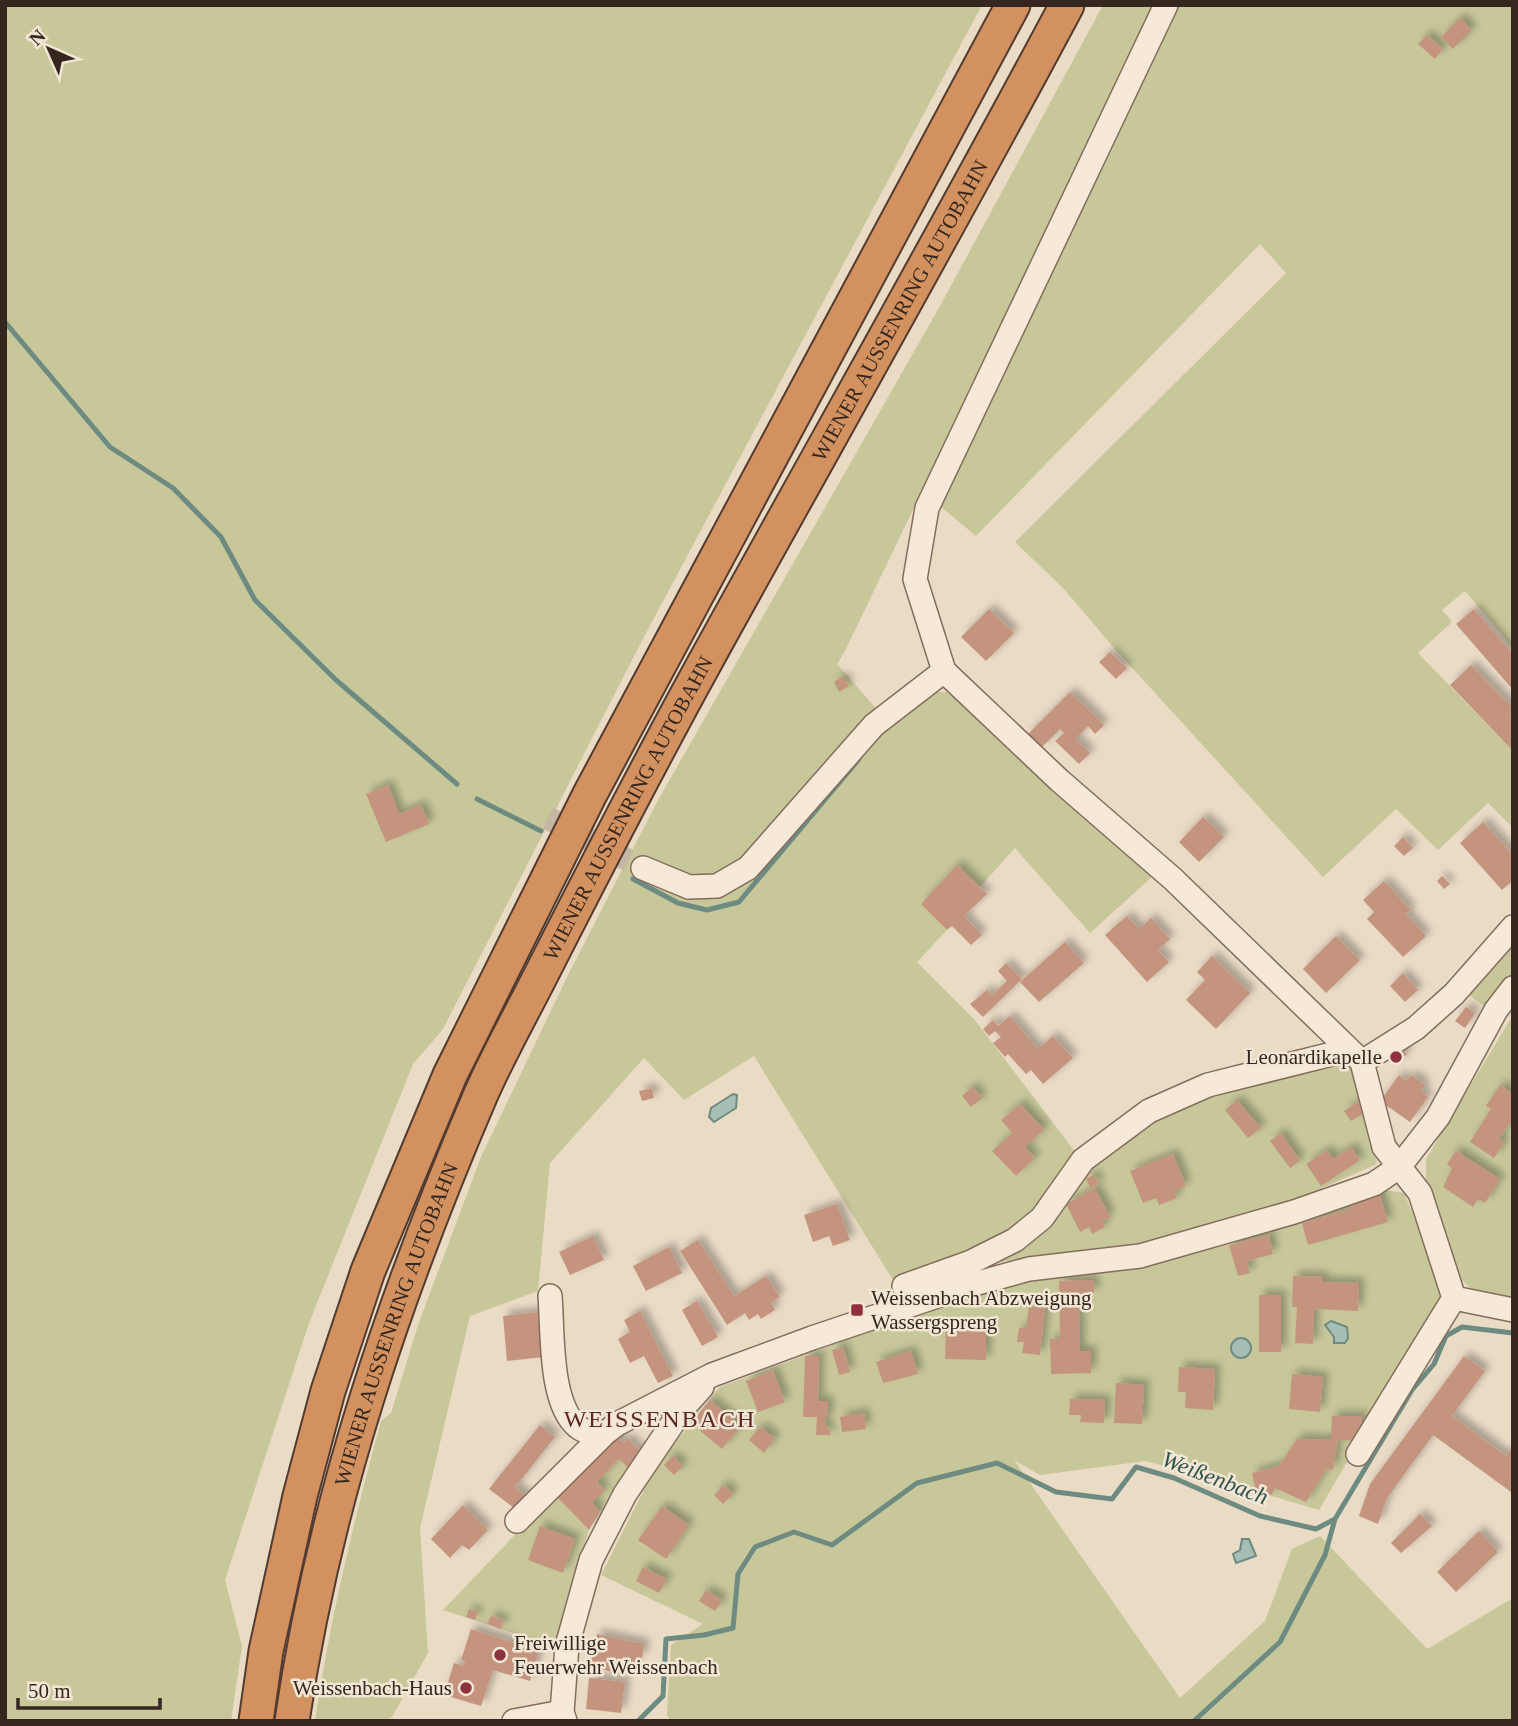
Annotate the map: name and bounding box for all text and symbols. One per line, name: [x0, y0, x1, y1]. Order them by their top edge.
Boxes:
north arrow: [14, 14, 84, 84]
text: N: [25, 25, 50, 50]
street label: WIENER AUSSENRING AUTOBAHN: [807, 156, 993, 465]
street label: WIENER AUSSENRING AUTOBAHN: [538, 652, 718, 965]
place label: Leonardikapelle: [1246, 1045, 1382, 1069]
marker: Leonardikapelle: [1388, 1049, 1404, 1065]
street label: WIENER AUSSENRING AUTOBAHN: [330, 1159, 463, 1489]
place label: Weissenbach Abzweigung Wassergspreng: [871, 1286, 1092, 1334]
marker: Weissenbach Abzweigung Wassergspreng: [849, 1302, 865, 1318]
district label: WEISSENBACH: [564, 1406, 756, 1432]
water label: Weißenbach: [1158, 1446, 1272, 1510]
place label: Freiwillige Feuerwehr Weissenbach: [514, 1631, 718, 1679]
marker: Freiwillige Feuerwehr Weissenbach: [492, 1647, 508, 1663]
scale bar: [18, 1666, 159, 1710]
place label: Weissenbach-Haus: [293, 1676, 452, 1700]
text: 50 m: [28, 1679, 71, 1703]
marker: Weissenbach-Haus: [458, 1680, 474, 1696]

